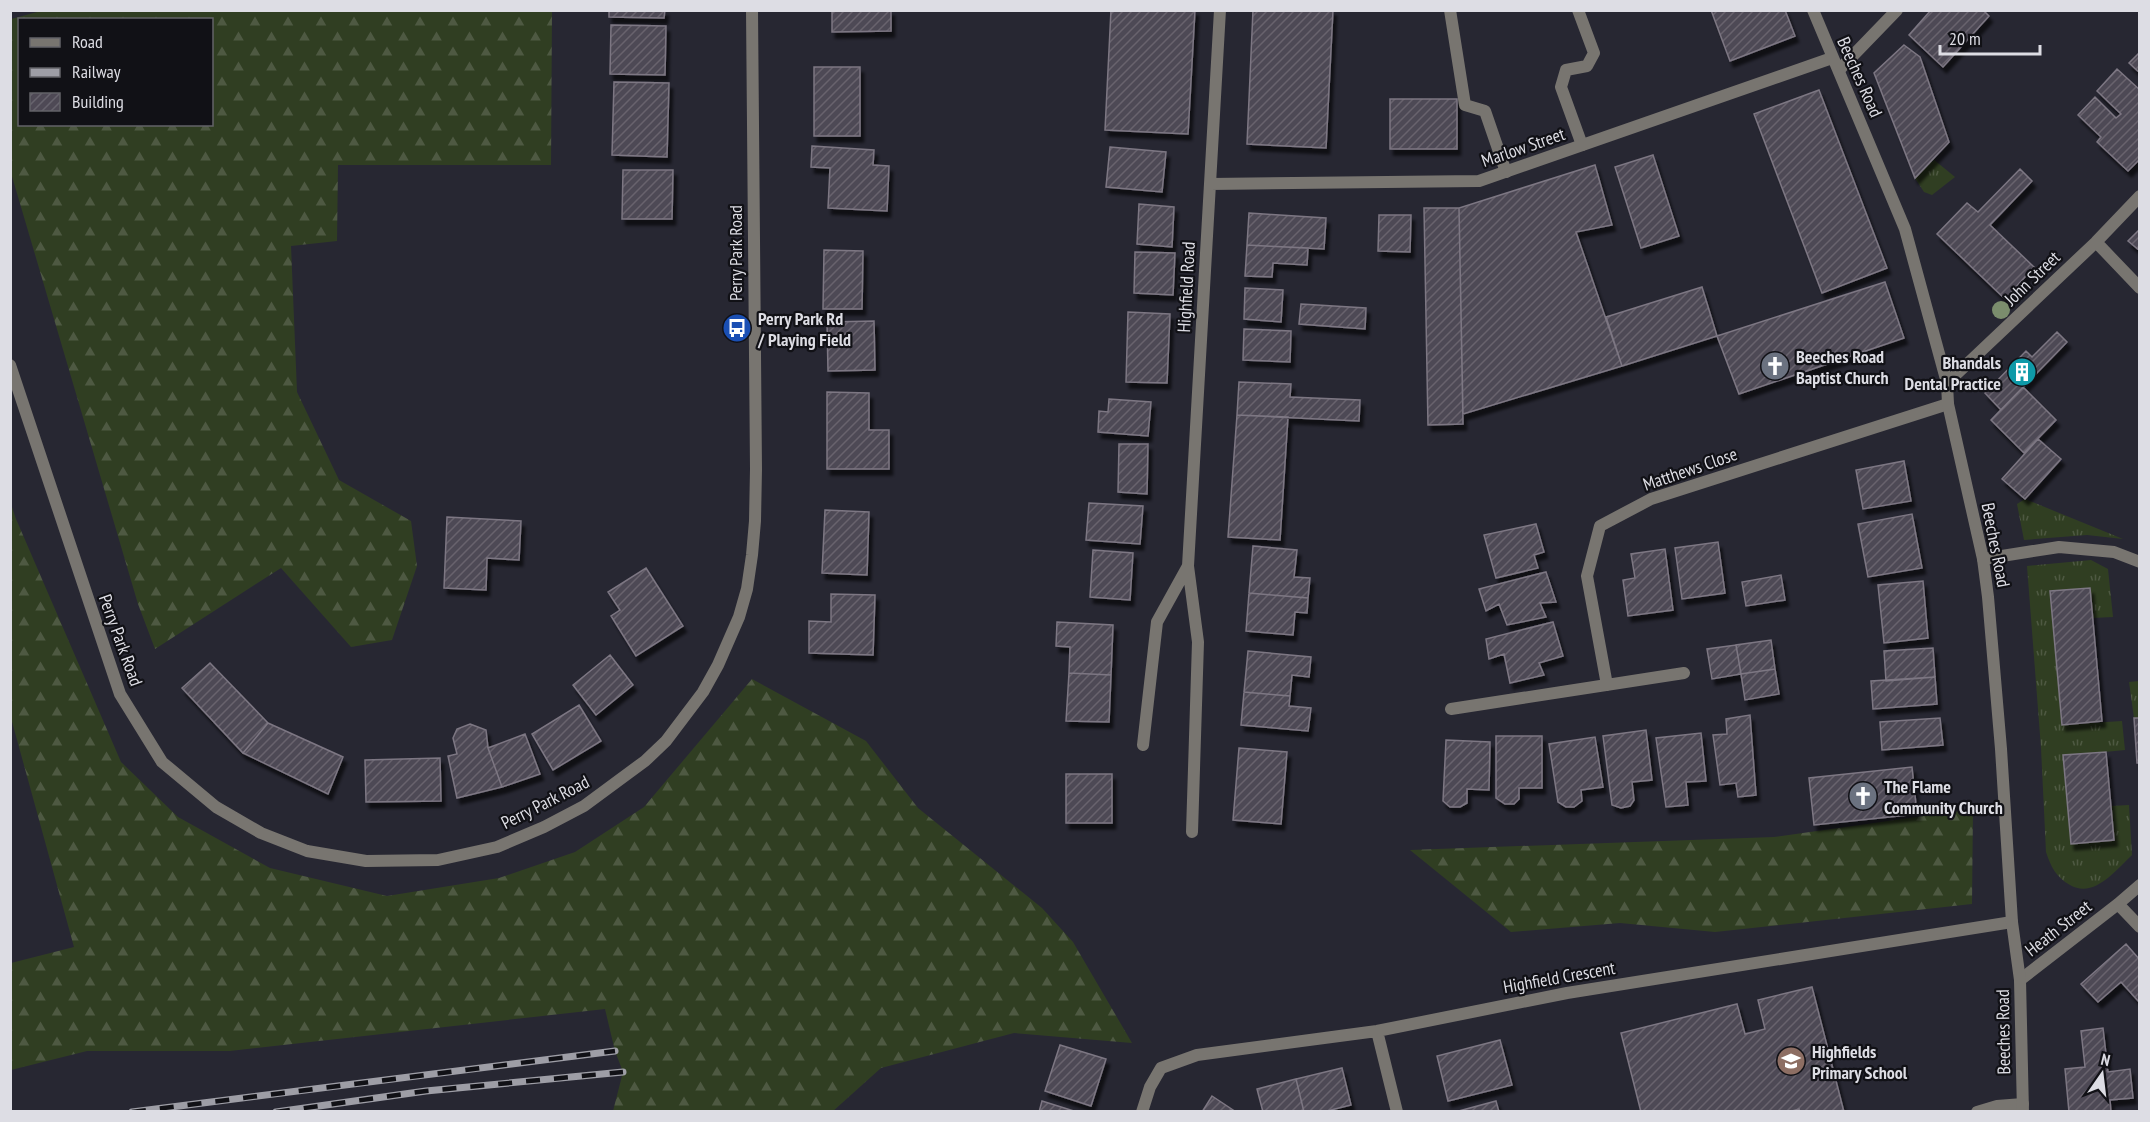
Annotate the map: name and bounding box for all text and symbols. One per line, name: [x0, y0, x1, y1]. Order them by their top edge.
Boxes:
legend: [18, 18, 213, 126]
scale bar: [1940, 18, 2040, 56]
text: 20 m: [1949, 27, 1981, 50]
text: Road: [72, 30, 103, 53]
street label: Beeches Road: [1832, 33, 1888, 121]
text: Railway: [72, 60, 121, 83]
text: Building: [72, 90, 124, 113]
street label: Marlow Street: [1478, 122, 1568, 172]
street label: Perry Park Road: [724, 205, 747, 301]
street label: Highfield Road: [1172, 241, 1200, 333]
street label: John Street: [1998, 246, 2065, 311]
place label: Perry Park Rd / Playing Field: [757, 307, 851, 351]
bus stop icon: Perry Park Rd / Playing Field: [721, 312, 753, 344]
place label: Beeches Road Baptist Church: [1796, 345, 1889, 389]
church icon: Beeches Road Baptist Church: [1759, 350, 1791, 382]
place label: Bhandals Dental Practice: [1905, 351, 2001, 395]
building icon: Bhandals Dental Practice: [2006, 356, 2038, 388]
street label: Matthews Close: [1640, 442, 1740, 496]
street label: Beeches Road: [1977, 501, 2015, 589]
street label: Perry Park Road: [94, 591, 148, 689]
street label: Perry Park Road: [497, 770, 593, 834]
place label: The Flame Community Church: [1884, 775, 2003, 819]
church icon: The Flame Community Church: [1847, 780, 1879, 812]
street label: Heath Street: [2020, 895, 2096, 961]
street label: Highfield Crescent: [1501, 956, 1617, 998]
street label: Beeches Road: [1991, 989, 2015, 1075]
place label: Highfields Primary School: [1812, 1040, 1908, 1084]
north arrow: [2072, 1044, 2132, 1104]
school or university icon: Highfields Primary School: [1775, 1045, 1807, 1077]
text: N: [2099, 1049, 2112, 1070]

